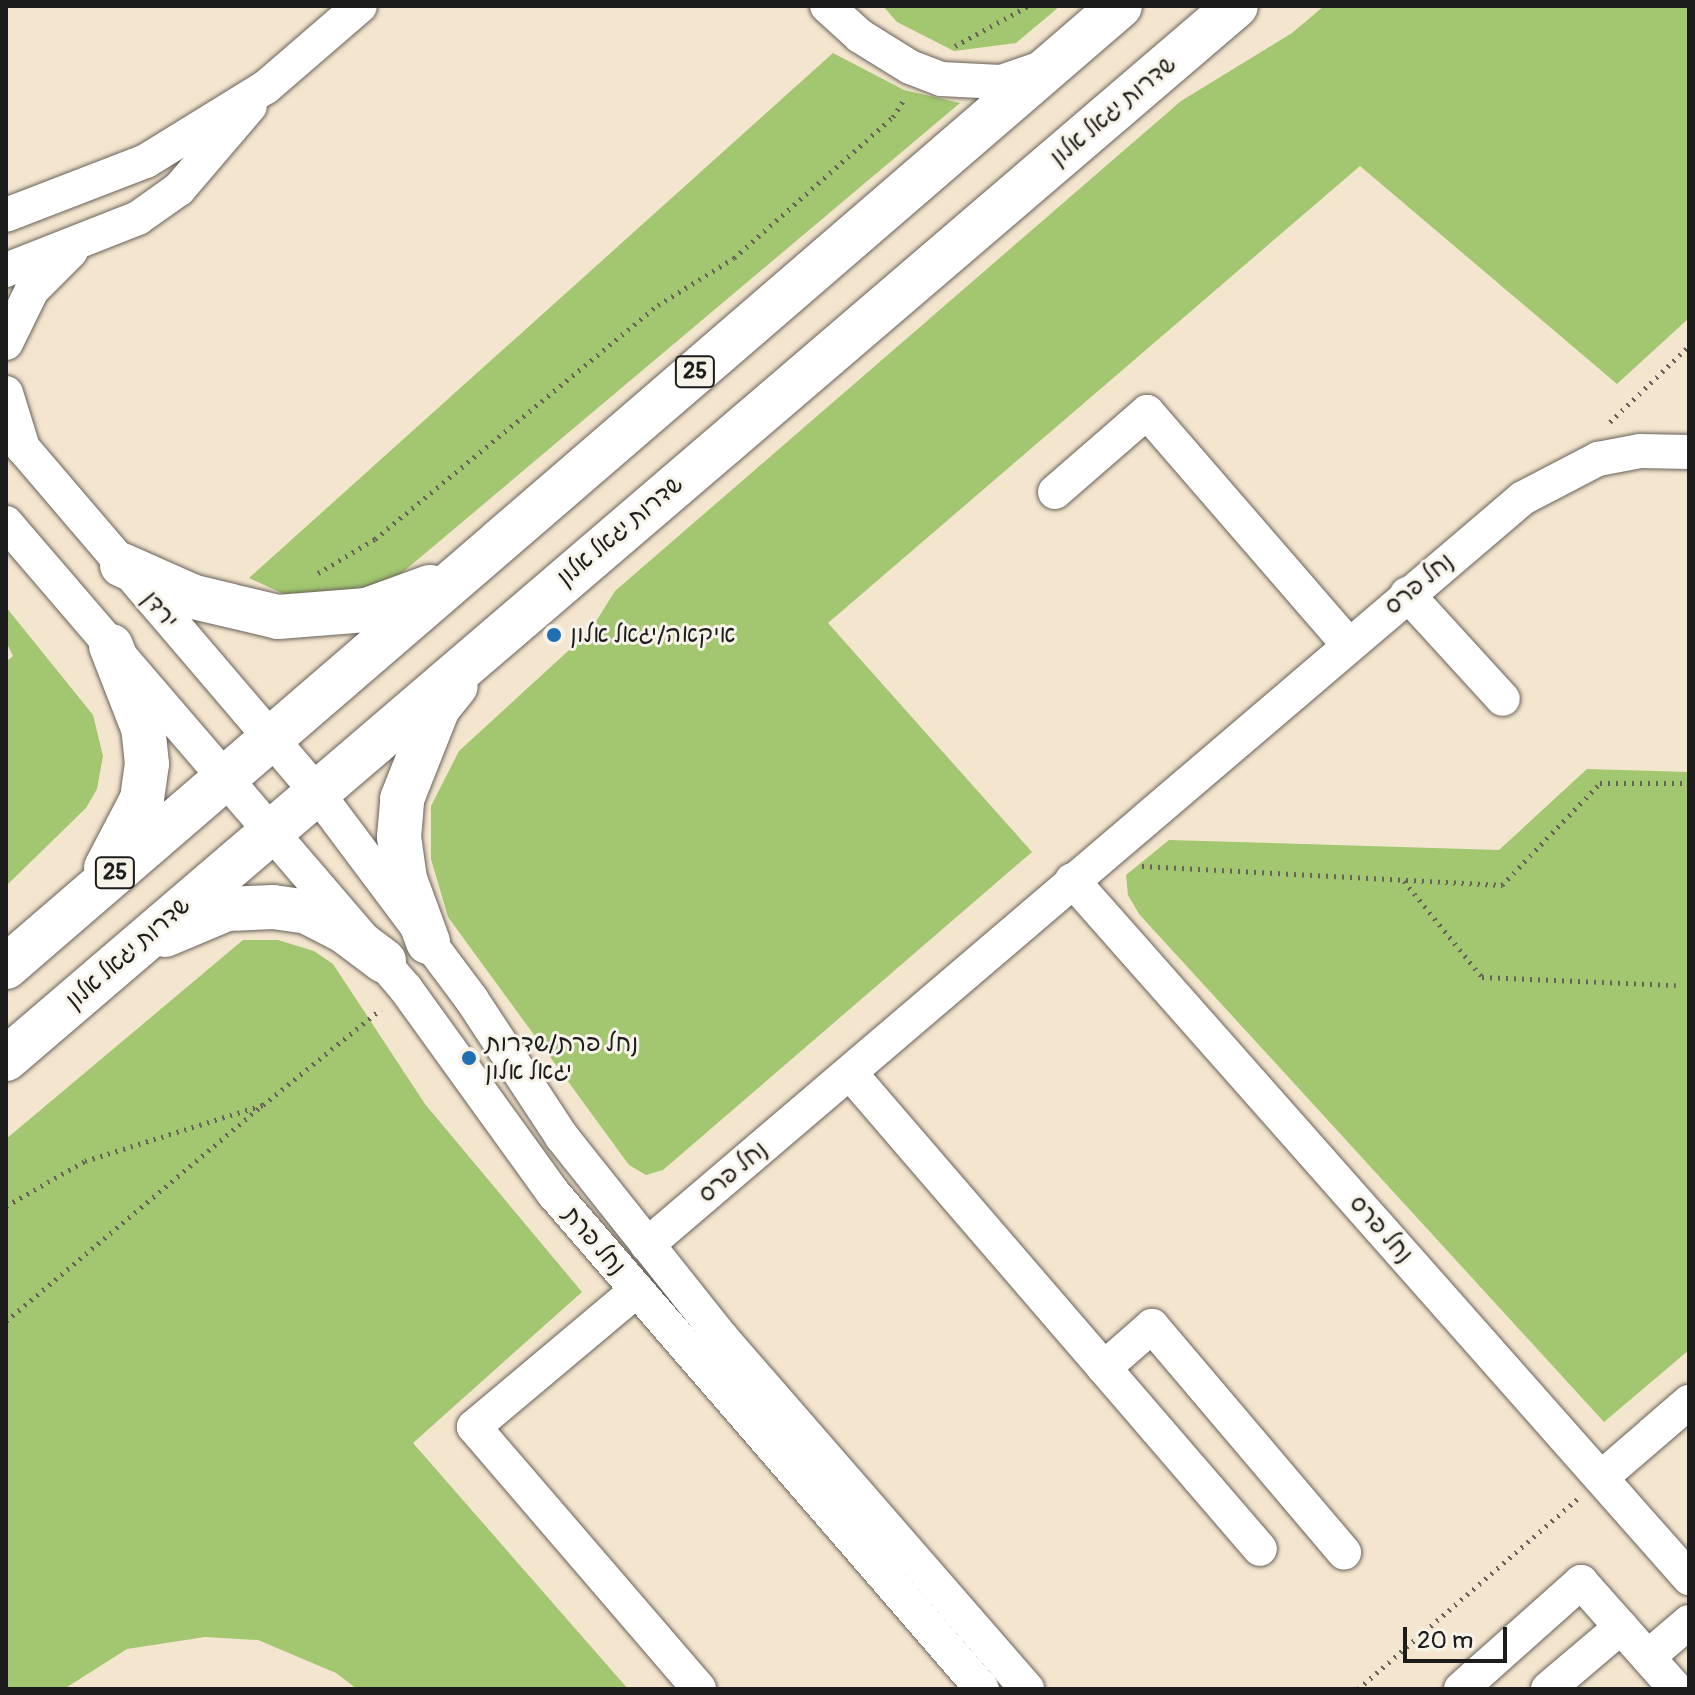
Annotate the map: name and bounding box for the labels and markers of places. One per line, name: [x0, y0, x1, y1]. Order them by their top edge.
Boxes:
place label: איקאה/יגאל אלון: [570, 621, 735, 649]
marker: איקאה/יגאל אלון: [545, 626, 563, 644]
place label: נחל פרת/שדרות יגאל אלון: [485, 1030, 638, 1086]
marker: נחל פרת/שדרות יגאל אלון: [460, 1049, 478, 1067]

